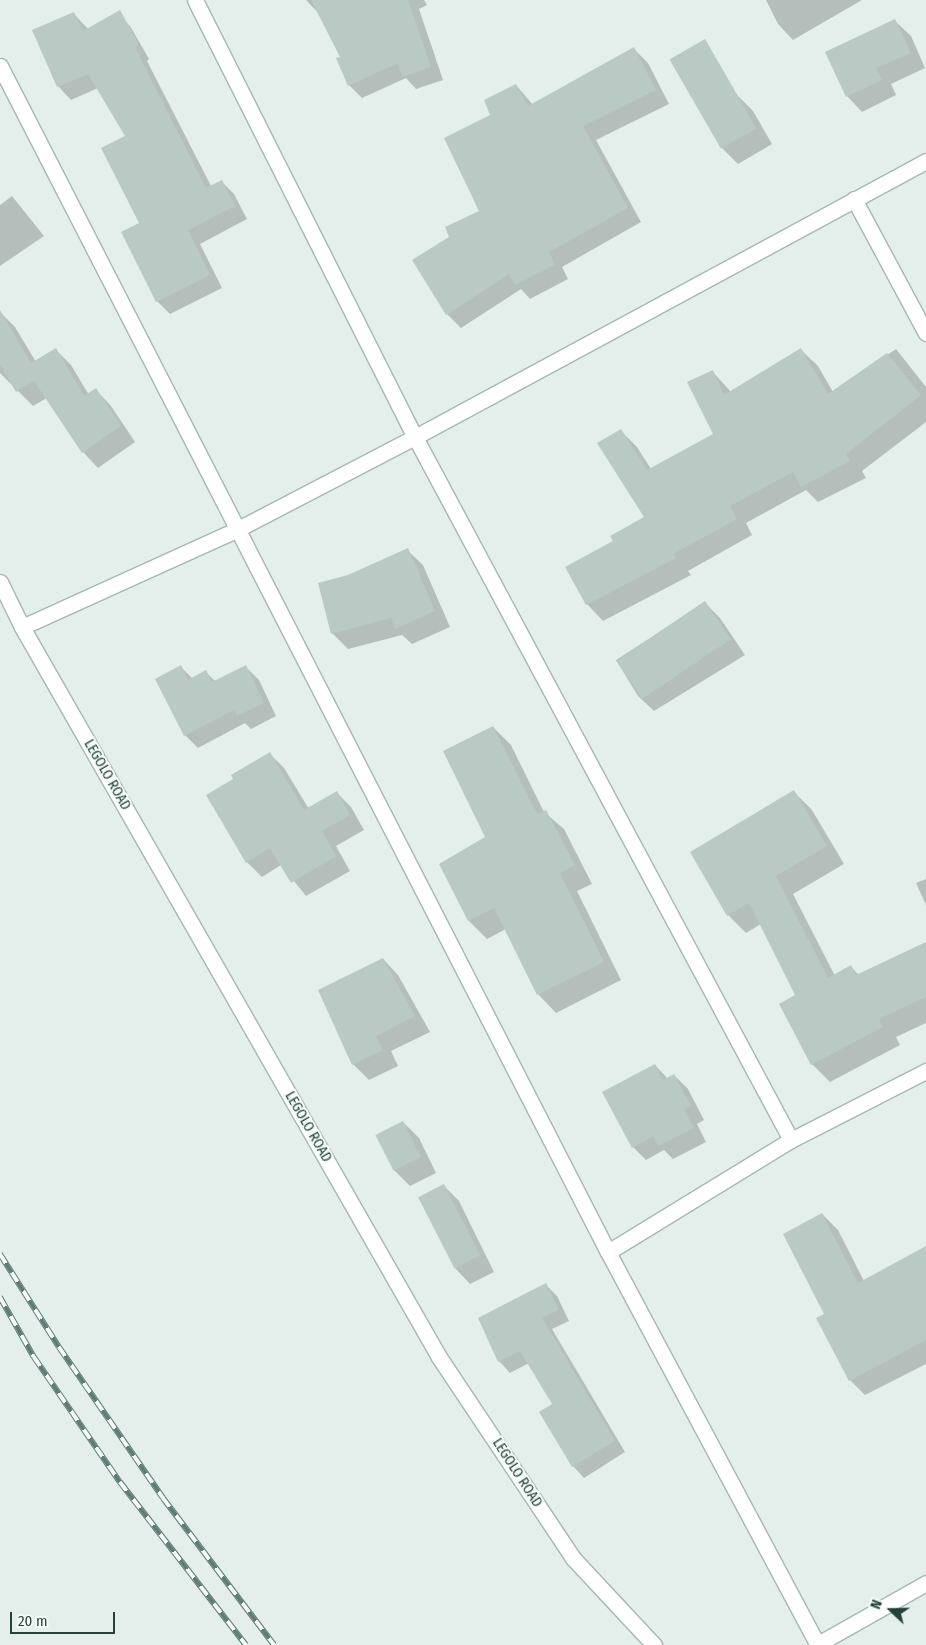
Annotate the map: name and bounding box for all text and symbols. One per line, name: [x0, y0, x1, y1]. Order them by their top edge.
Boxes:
street label: LEGOLO ROAD: [80, 737, 134, 813]
street label: LEGOLO ROAD: [281, 1089, 335, 1165]
street label: LEGOLO ROAD: [489, 1435, 545, 1511]
north arrow: [866, 1585, 916, 1635]
text: N: [867, 1597, 886, 1611]
scale bar: [12, 1602, 118, 1634]
text: 20 m: [18, 1612, 48, 1630]

